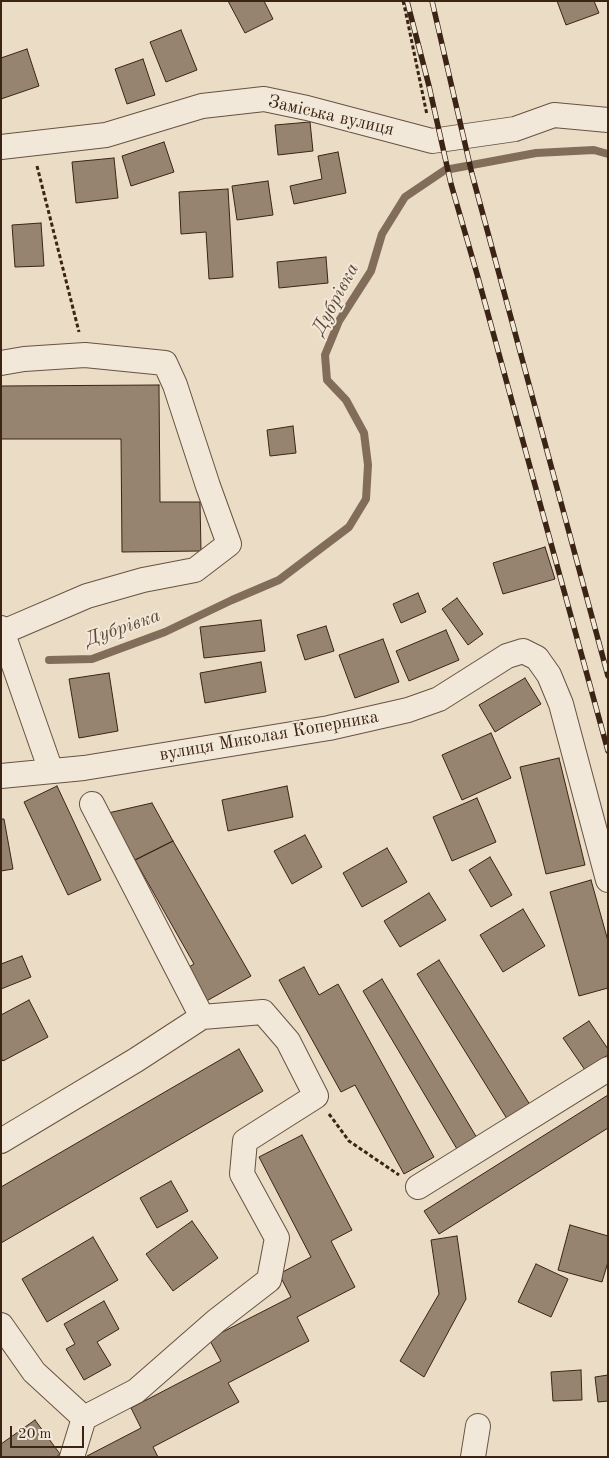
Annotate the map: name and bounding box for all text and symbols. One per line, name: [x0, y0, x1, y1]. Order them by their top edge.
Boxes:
street label: Заміська вулиця: [266, 91, 396, 141]
water label: Дубрівка: [308, 259, 364, 339]
water label: Дубрівка: [82, 605, 164, 651]
street label: вулиця Миколая Коперника: [158, 706, 380, 766]
scale bar: [12, 1416, 86, 1448]
text: 20 m: [18, 1427, 52, 1442]

